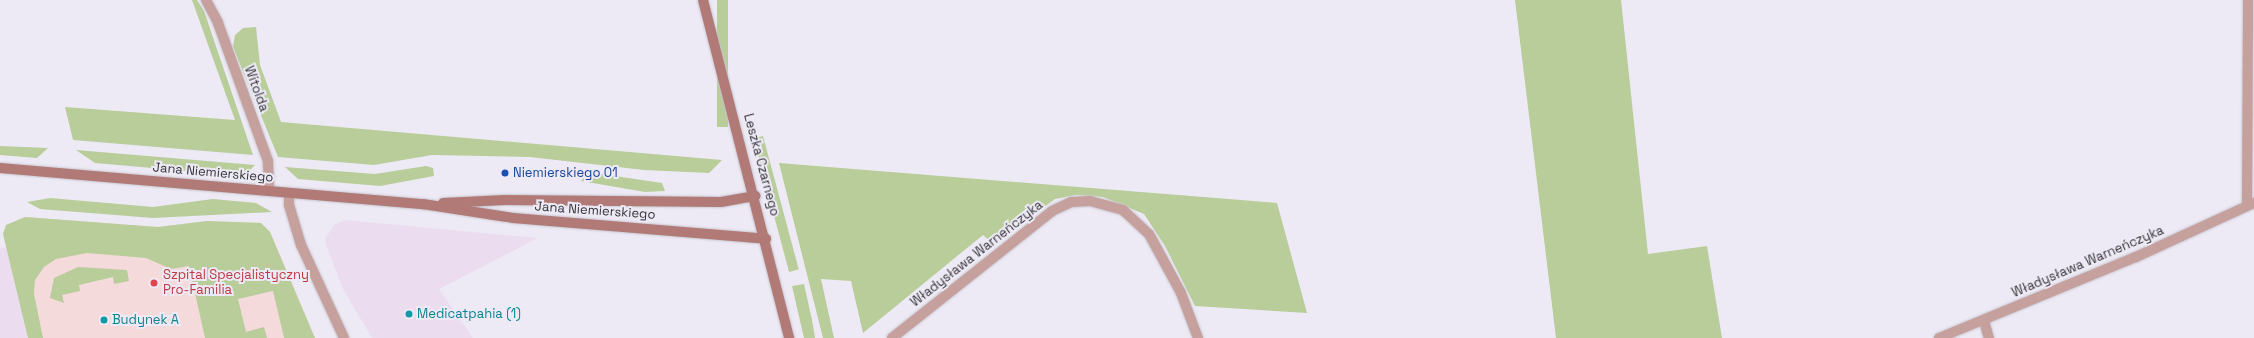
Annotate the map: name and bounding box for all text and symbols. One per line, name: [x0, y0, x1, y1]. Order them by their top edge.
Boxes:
street label: Witolda: [241, 64, 271, 114]
street label: Leszka Czarnego: [740, 112, 782, 218]
street label: Jana Niemierskiego: [152, 160, 274, 186]
place label: Niemierskiego 01: [513, 165, 618, 181]
marker: Niemierskiego 01: [500, 168, 510, 178]
street label: Władysława Warneńczyka: [908, 197, 1046, 311]
street label: Jana Niemierskiego: [534, 199, 656, 223]
street label: Władysława Warneńczyka: [2010, 223, 2166, 301]
place label: Szpital Specjalistyczny Pro-Familia: [163, 268, 309, 299]
marker: Szpital Specjalistyczny Pro-Familia: [148, 277, 160, 289]
place label: Medicatpahia (1): [417, 306, 521, 322]
marker: Medicatpahia (1): [404, 309, 414, 319]
place label: Budynek A: [112, 312, 179, 328]
marker: Budynek A: [99, 315, 109, 325]

